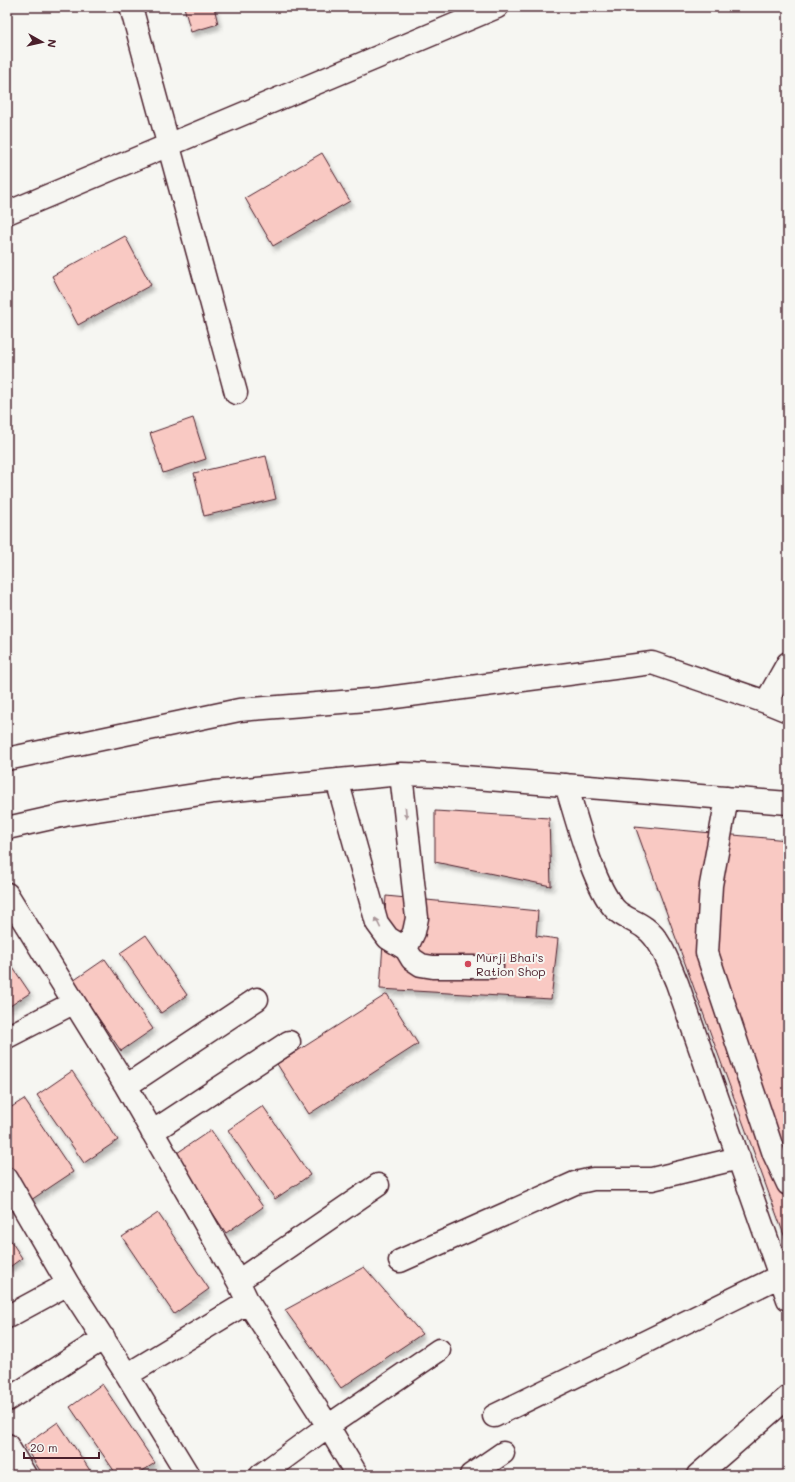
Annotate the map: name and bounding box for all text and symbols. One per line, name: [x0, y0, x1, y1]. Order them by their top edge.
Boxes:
north arrow: [22, 22, 62, 62]
text: N: [44, 38, 60, 49]
one-way arrow: [402, 807, 409, 819]
one-way arrow: [375, 917, 381, 929]
place label: Murji Bhai's Ration Shop: [476, 949, 546, 979]
marker: Murji Bhai's Ration Shop: [463, 959, 473, 969]
scale bar: [24, 1434, 99, 1460]
text: 20 m: [30, 1439, 58, 1455]

